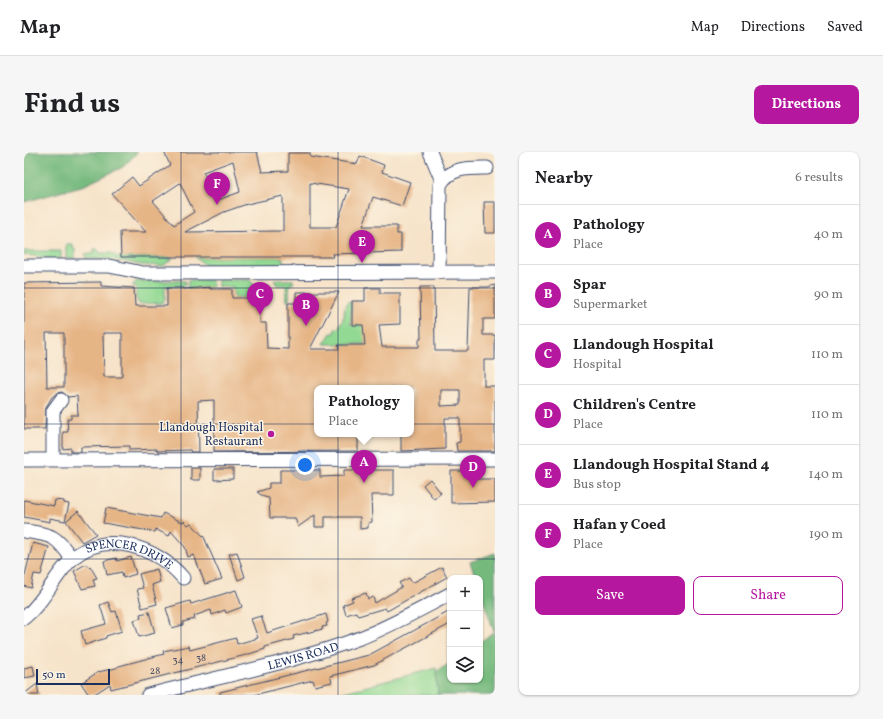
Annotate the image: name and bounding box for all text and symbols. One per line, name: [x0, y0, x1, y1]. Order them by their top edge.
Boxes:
text: Map: [20, 15, 61, 41]
text: Map: [691, 18, 719, 37]
text: Directions: [741, 18, 805, 37]
text: Saved: [827, 18, 863, 37]
text: Find us: [24, 85, 120, 124]
button: Directions: [754, 85, 859, 124]
text: Nearby: [535, 167, 593, 190]
text: 6 results: [795, 169, 843, 187]
pin: F: [204, 172, 230, 205]
text: Pathology: [573, 215, 645, 236]
text: A: [543, 226, 553, 244]
text: 40 m: [814, 226, 843, 244]
pin: E: [349, 230, 375, 263]
text: Place: [573, 236, 603, 254]
text: Spar: [573, 275, 606, 296]
pin: C: [247, 282, 273, 315]
text: B: [544, 286, 552, 304]
text: 90 m: [814, 286, 843, 304]
pin: B: [293, 293, 319, 326]
text: Supermarket: [573, 296, 648, 314]
text: Llandough Hospital: [573, 335, 714, 356]
text: C: [544, 346, 552, 364]
text: 110 m: [811, 346, 843, 364]
text: Hospital: [573, 356, 622, 374]
popup: [314, 385, 414, 437]
text: Pathology: [328, 392, 400, 413]
text: Children's Centre: [573, 395, 696, 416]
text: D: [543, 406, 553, 424]
text: 110 m: [811, 406, 843, 424]
text: Place: [328, 413, 358, 431]
text: Place: [573, 416, 603, 434]
place label: Llandough Hospital Restaurant: [159, 420, 263, 450]
marker: Llandough Hospital Restaurant: [266, 429, 276, 439]
pin: A: [351, 450, 377, 483]
your location: [295, 455, 315, 475]
pin: D: [460, 455, 486, 488]
text: Llandough Hospital Stand 4: [573, 455, 770, 476]
text: E: [544, 466, 552, 484]
text: 140 m: [809, 466, 843, 484]
text: Bus stop: [573, 476, 621, 494]
text: Hafan y Coed: [573, 515, 666, 536]
text: F: [544, 526, 552, 544]
text: 190 m: [809, 526, 843, 544]
text: Place: [573, 536, 603, 554]
street label: SPENCER DRIVE: [83, 537, 176, 574]
map controls: [447, 575, 483, 683]
button: +: [447, 575, 483, 611]
button: Save: [535, 576, 685, 615]
button: Share: [693, 576, 843, 615]
button: −: [447, 611, 483, 647]
street label: LEWIS ROAD: [266, 639, 341, 674]
button: layers: [447, 647, 483, 683]
house number: 38: [196, 651, 206, 665]
house number: 34: [172, 653, 184, 667]
house number: 28: [150, 664, 160, 678]
scale bar: [36, 667, 110, 686]
text: 50 m: [42, 668, 66, 683]

